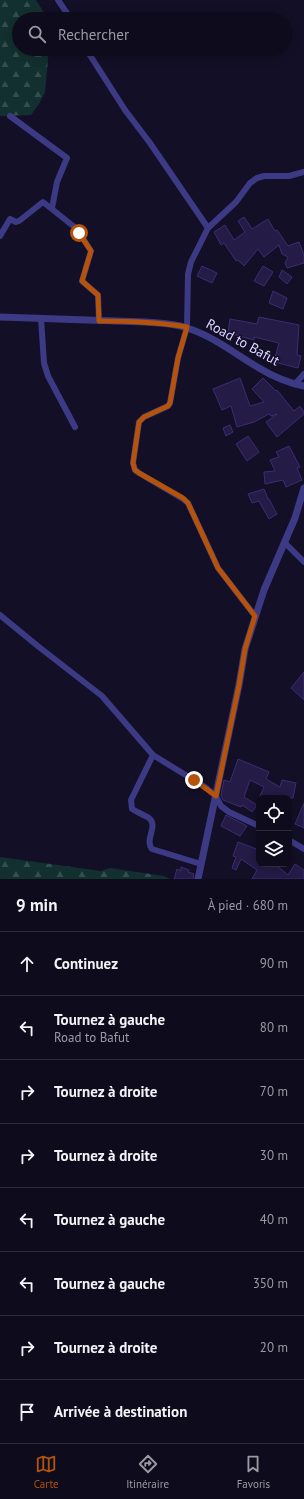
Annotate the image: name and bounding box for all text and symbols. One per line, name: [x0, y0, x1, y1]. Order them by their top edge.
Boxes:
search box: [12, 12, 292, 56]
icon: search: [26, 23, 48, 45]
text: Rechercher: [58, 25, 129, 44]
route start: [70, 224, 88, 242]
street label: Road to Bafut: [203, 314, 283, 370]
route end: [185, 771, 203, 789]
map controls: [256, 795, 292, 867]
button: locate: [256, 795, 292, 831]
button: layers: [256, 831, 292, 867]
text: 9 min: [16, 894, 57, 916]
text: À pied · 680 m: [208, 897, 288, 914]
icon: ahead: [16, 953, 38, 975]
text: Continuez: [54, 954, 118, 973]
text: 90 m: [260, 955, 288, 972]
text: Tournez à gauche: [54, 1010, 165, 1029]
icon: left: [16, 1017, 38, 1039]
text: 80 m: [260, 1019, 288, 1036]
text: Road to Bafut: [54, 1029, 129, 1046]
icon: right: [16, 1081, 38, 1103]
text: Tournez à droite: [54, 1082, 157, 1101]
text: 70 m: [260, 1083, 288, 1100]
icon: right: [16, 1145, 38, 1167]
text: Tournez à droite: [54, 1146, 157, 1165]
text: 30 m: [260, 1147, 288, 1164]
icon: left: [16, 1209, 38, 1231]
text: Tournez à gauche: [54, 1210, 165, 1229]
text: 40 m: [260, 1211, 288, 1228]
icon: left: [16, 1273, 38, 1295]
text: Tournez à gauche: [54, 1274, 165, 1293]
text: 350 m: [253, 1275, 288, 1292]
icon: right: [16, 1337, 38, 1359]
text: Tournez à droite: [54, 1338, 157, 1357]
text: 20 m: [260, 1339, 288, 1356]
icon: arrive: [16, 1401, 38, 1423]
text: Arrivée à destination: [54, 1402, 187, 1421]
tab: Carte: [34, 1453, 59, 1491]
tab: Itinéraire: [126, 1453, 169, 1491]
tab: Favoris: [237, 1453, 270, 1491]

